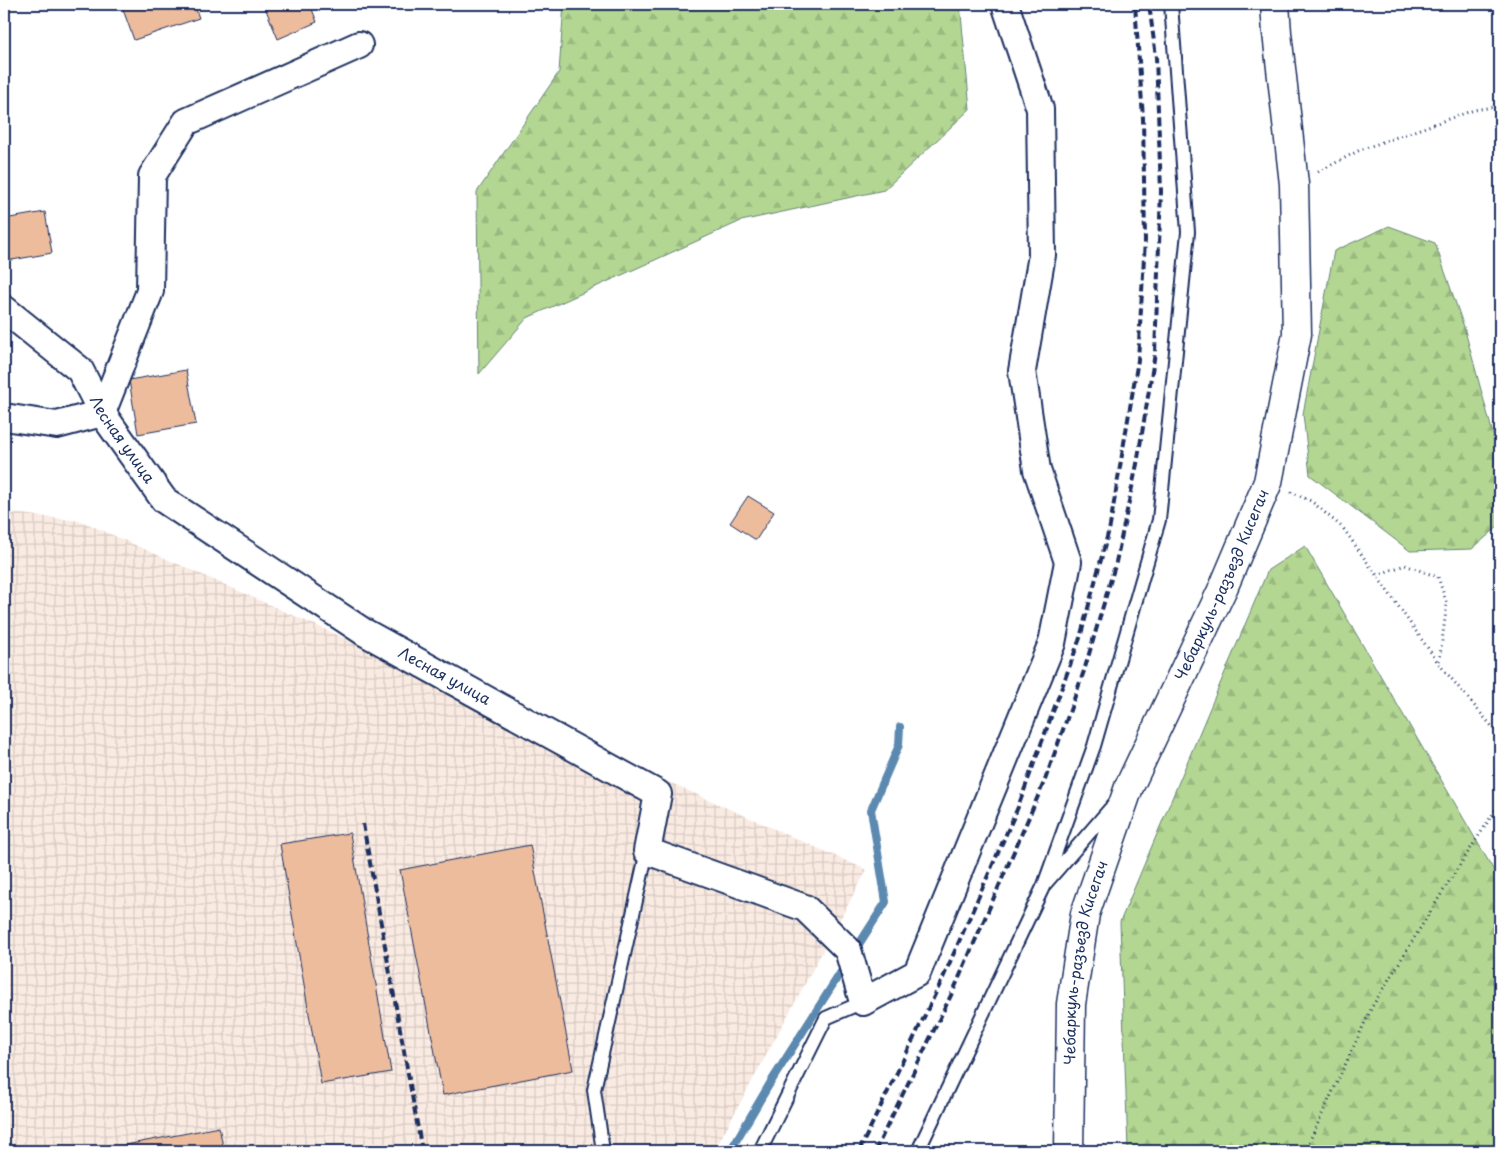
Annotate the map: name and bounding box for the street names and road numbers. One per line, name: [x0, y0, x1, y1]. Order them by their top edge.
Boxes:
street label: Лесная улица: [85, 391, 162, 488]
street label: Чебаркуль-разъезд Кисегач: [1168, 485, 1274, 684]
street label: Лесная улица: [395, 640, 496, 710]
street label: Чебаркуль-разъезд Кисегач: [1057, 857, 1113, 1065]

